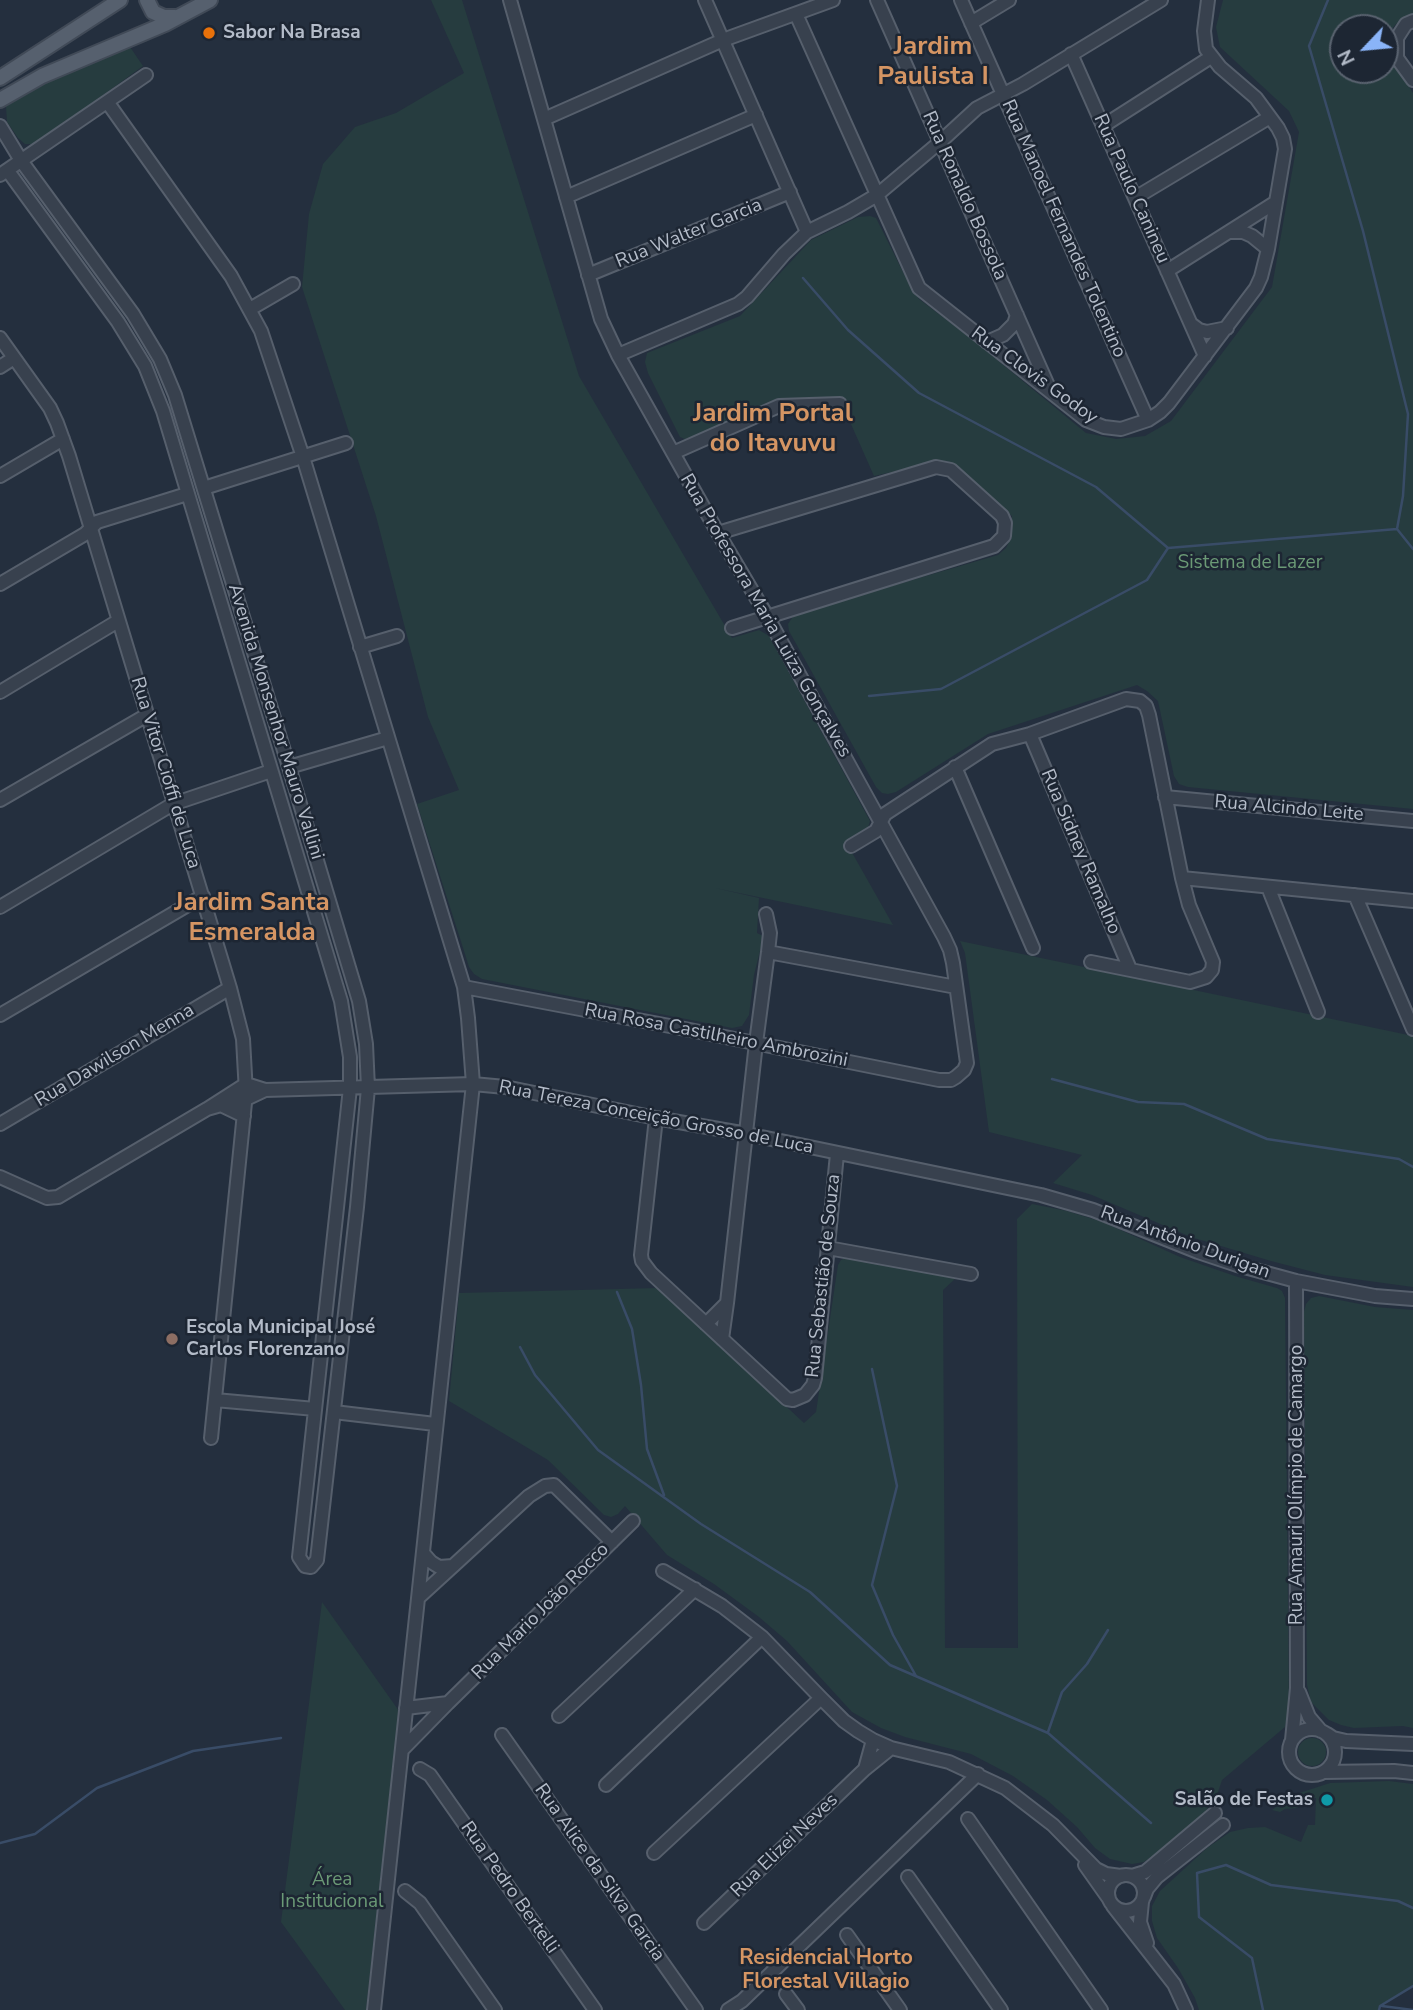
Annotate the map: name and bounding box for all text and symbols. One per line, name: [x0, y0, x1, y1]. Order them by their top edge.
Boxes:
north arrow: [1329, 14, 1399, 84]
place label: Sabor Na Brasa: [223, 22, 361, 44]
marker: Sabor Na Brasa: [201, 25, 217, 41]
district label: Jardim Paulista I: [877, 32, 989, 94]
text: N: [1332, 45, 1362, 69]
street label: Rua Manoel Fernandes Tolentino: [996, 97, 1130, 361]
street label: Rua Ronaldo Bossola: [917, 108, 1011, 284]
street label: Rua Paulo Canineu: [1088, 111, 1174, 267]
street label: Rua Walter Garcia: [612, 194, 766, 274]
street label: Rua Clovis Godoy: [966, 322, 1102, 430]
district label: Jardim Portal do Itavuvu: [693, 399, 853, 460]
street label: Rua Professora Maria Luiza Gonçalves: [674, 470, 856, 762]
park label: Sistema de Lazer: [1178, 552, 1322, 574]
street label: Avenida Monsenhor Mauro Vallini: [222, 581, 328, 863]
street label: Rua Vitor Cioffi de Luca: [125, 674, 205, 872]
street label: Rua Sidney Ramalho: [1035, 766, 1125, 938]
street label: Rua Alcindo Leite: [1213, 791, 1365, 827]
district label: Jardim Santa Esmeralda: [174, 888, 330, 950]
street label: Rua Dawilson Menna: [31, 999, 199, 1113]
street label: Rua Rosa Castilheiro Ambrozini: [582, 999, 850, 1073]
street label: Rua Tereza Conceição Grosso de Luca: [497, 1076, 815, 1160]
street label: Rua Sebastião de Souza: [802, 1173, 846, 1379]
street label: Rua Antônio Durigan: [1097, 1202, 1273, 1284]
place label: Escola Municipal José Carlos Florenzano: [186, 1317, 375, 1361]
marker: Escola Municipal José Carlos Florenzano: [164, 1331, 180, 1347]
street label: Rua Amauri Olímpio de Camargo: [1286, 1345, 1308, 1625]
street label: Rua Mario João Rocco: [468, 1539, 614, 1685]
street label: Rua Alice da Silva Garcia: [529, 1780, 669, 1966]
street label: Rua Elizei Neves: [727, 1789, 843, 1903]
place label: Salão de Festas: [1174, 1789, 1313, 1811]
marker: Salão de Festas: [1319, 1792, 1335, 1808]
street label: Rua Pedro Bertelli: [455, 1818, 563, 1958]
park label: Área Institucional: [280, 1869, 384, 1913]
district label: Residencial Horto Florestal Villagio: [739, 1946, 913, 1996]

